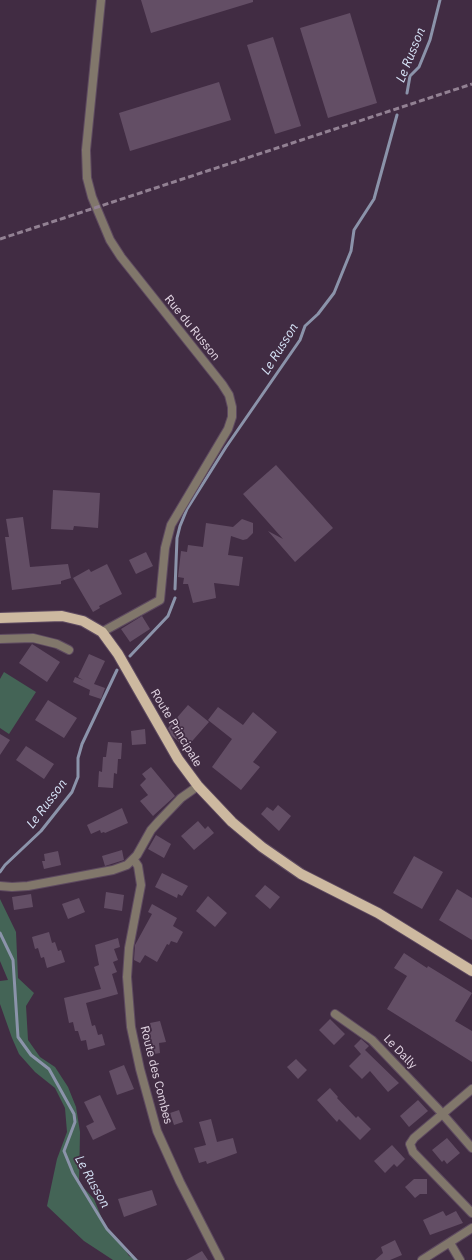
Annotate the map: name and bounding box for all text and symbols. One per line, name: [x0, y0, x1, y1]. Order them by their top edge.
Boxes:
water label: Le Russon: [393, 25, 429, 85]
street label: Rue du Russon: [161, 292, 223, 364]
water label: Le Russon: [258, 320, 302, 378]
street label: Route Principale: [147, 686, 205, 770]
water label: Le Russon: [23, 776, 71, 832]
street label: Route des Combes: [137, 1024, 175, 1126]
street label: Le Dally: [380, 1032, 420, 1072]
water label: Le Russon: [71, 1153, 113, 1211]

